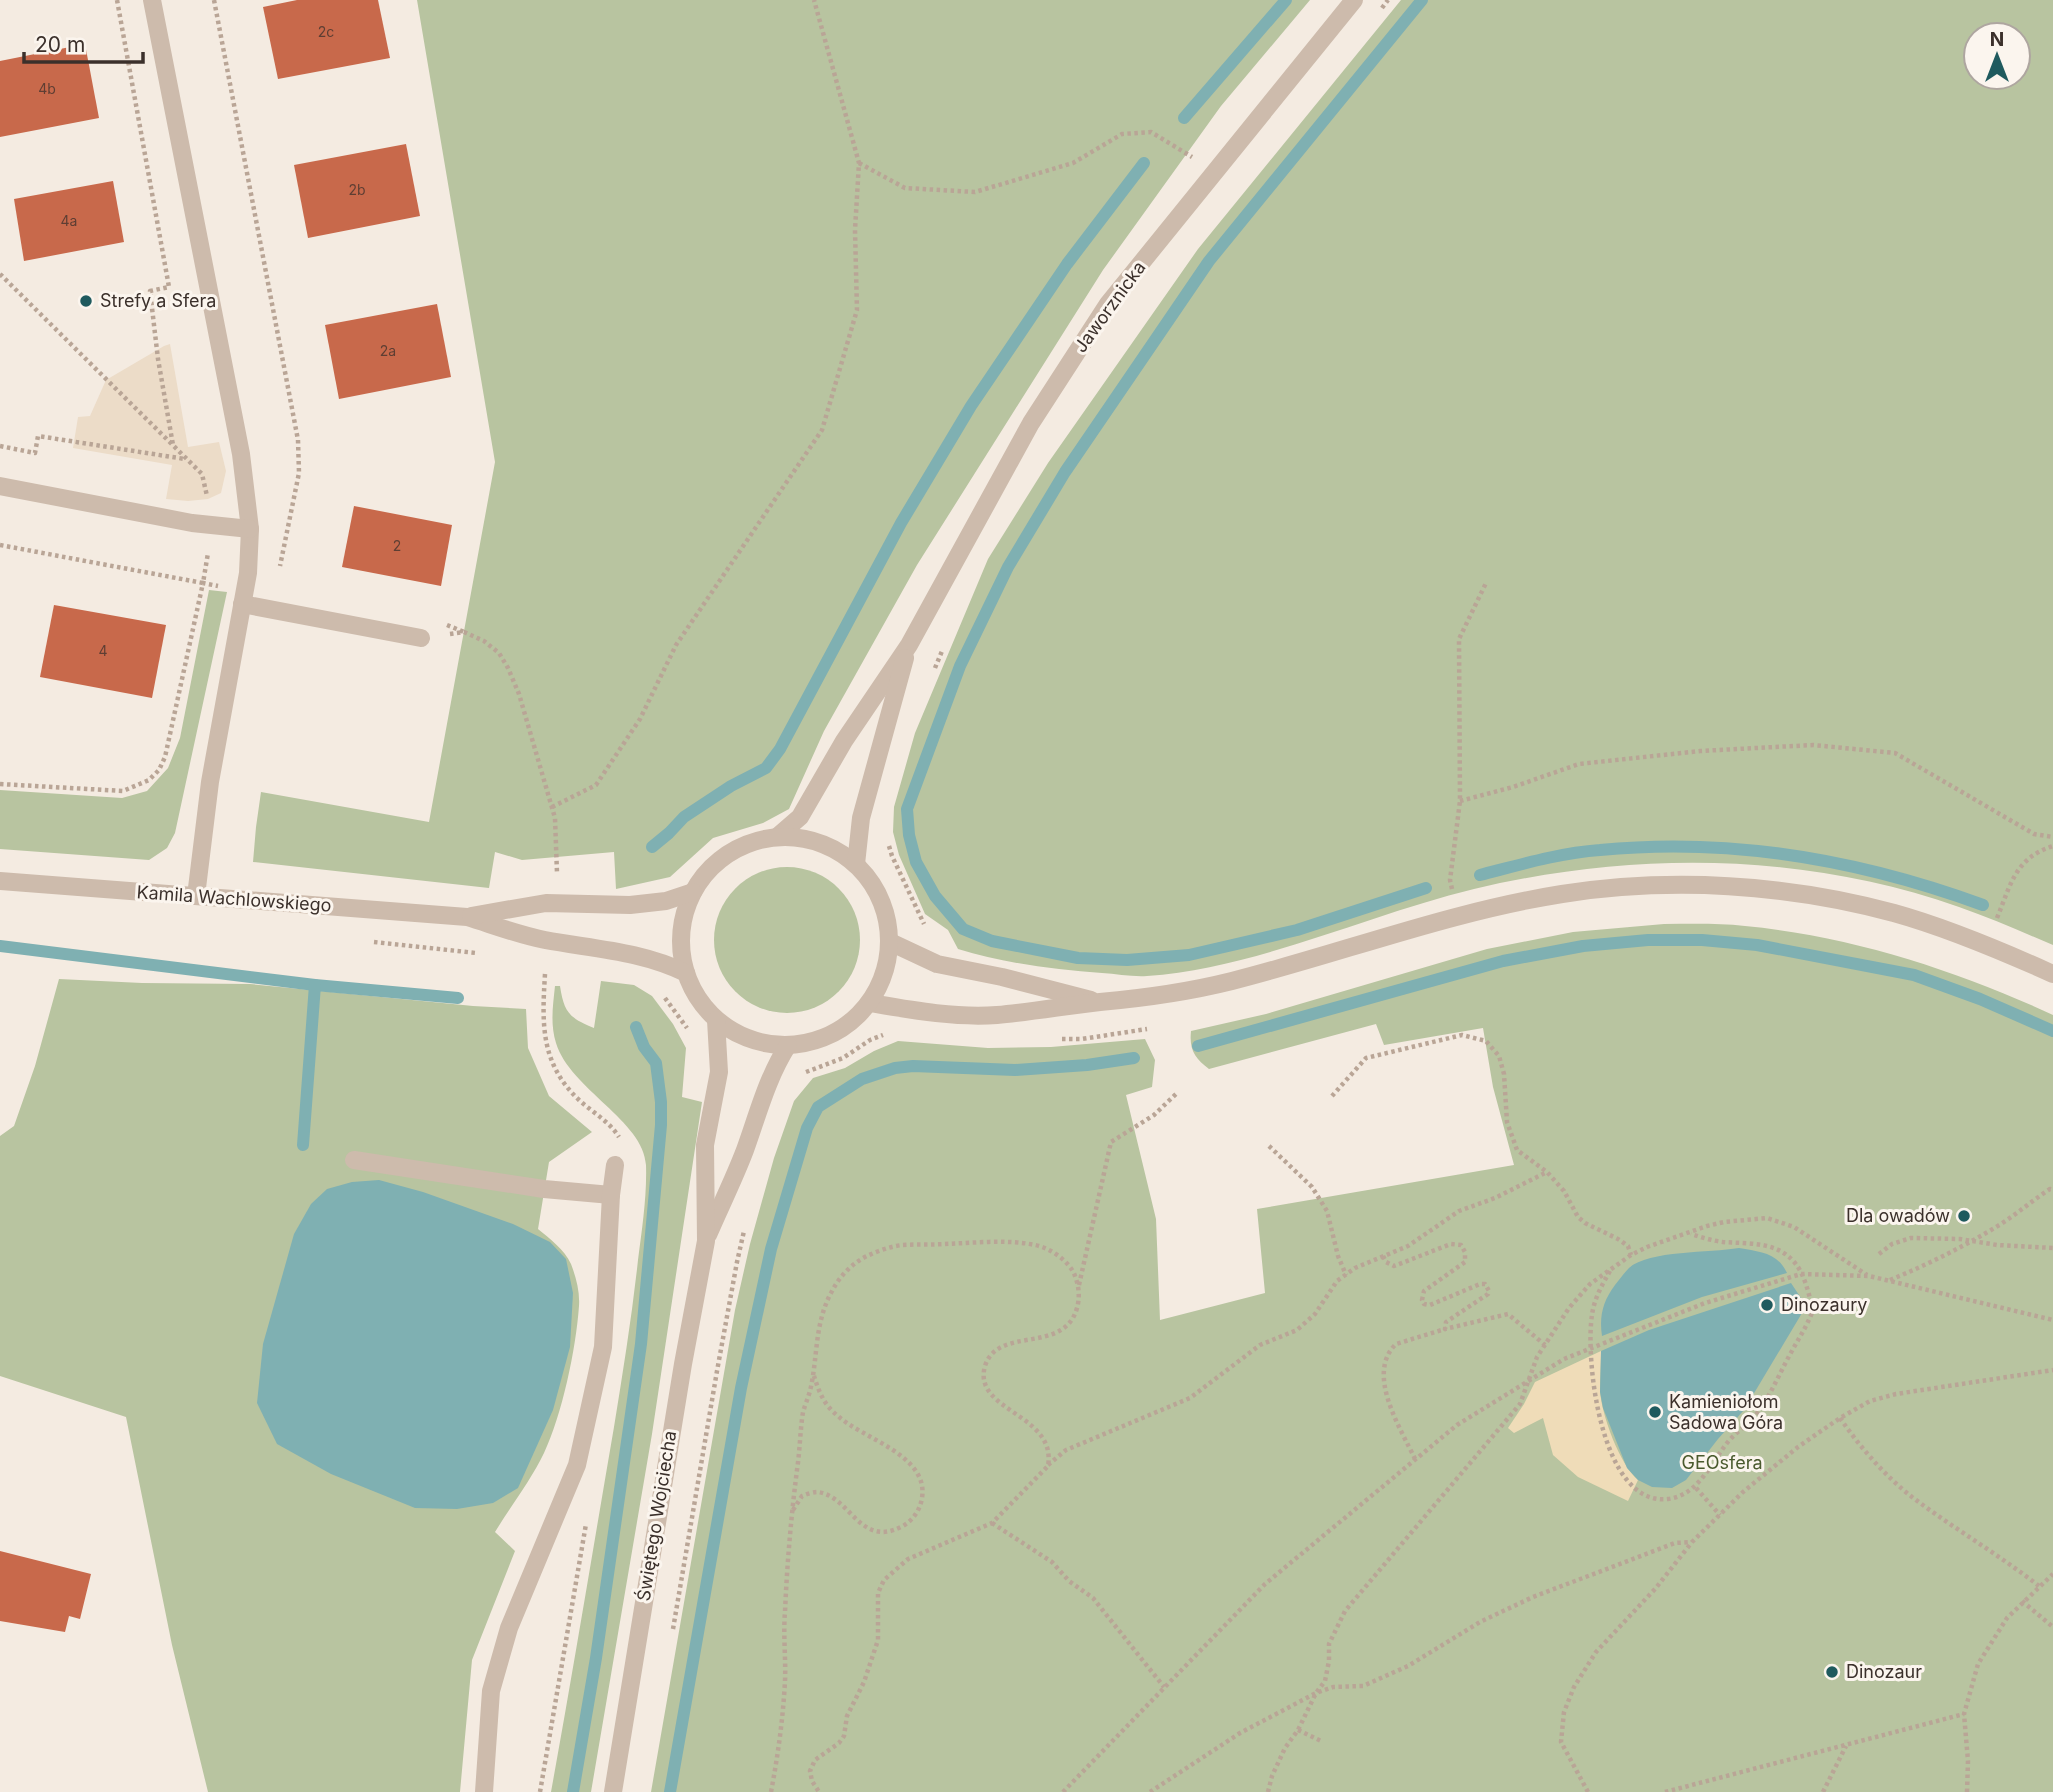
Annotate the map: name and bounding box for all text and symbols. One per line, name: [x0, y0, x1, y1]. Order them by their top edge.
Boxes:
scale bar: [24, 21, 144, 65]
north arrow: [1962, 21, 2032, 91]
house number: 2c: [318, 23, 334, 40]
text: N: [1990, 28, 2004, 51]
text: 20 m: [35, 32, 85, 57]
house number: 4b: [38, 80, 56, 97]
house number: 2b: [348, 181, 366, 198]
house number: 4a: [61, 212, 77, 229]
street label: Jaworznicka: [1069, 257, 1150, 356]
place label: Strefy a Sfera: [100, 290, 216, 311]
marker: Strefy a Sfera: [78, 293, 94, 309]
house number: 2a: [380, 342, 396, 359]
house number: 2: [393, 537, 401, 554]
house number: 4: [98, 642, 108, 659]
street label: Kamila Wachlowskiego: [136, 881, 332, 916]
place label: Dla owadów: [1846, 1205, 1950, 1226]
marker: Dla owadów: [1956, 1208, 1972, 1224]
place label: Dinozaury: [1781, 1294, 1867, 1315]
marker: Dinozaury: [1759, 1297, 1775, 1313]
place label: Kamieniołom Sadowa Góra: [1669, 1391, 1783, 1433]
marker: Kamieniołom Sadowa Góra: [1647, 1404, 1663, 1420]
street label: Świętego Wojciecha: [632, 1429, 680, 1603]
park label: GEOsfera: [1681, 1452, 1763, 1473]
place label: Dinozaur: [1846, 1661, 1922, 1682]
marker: Dinozaur: [1824, 1664, 1840, 1680]

